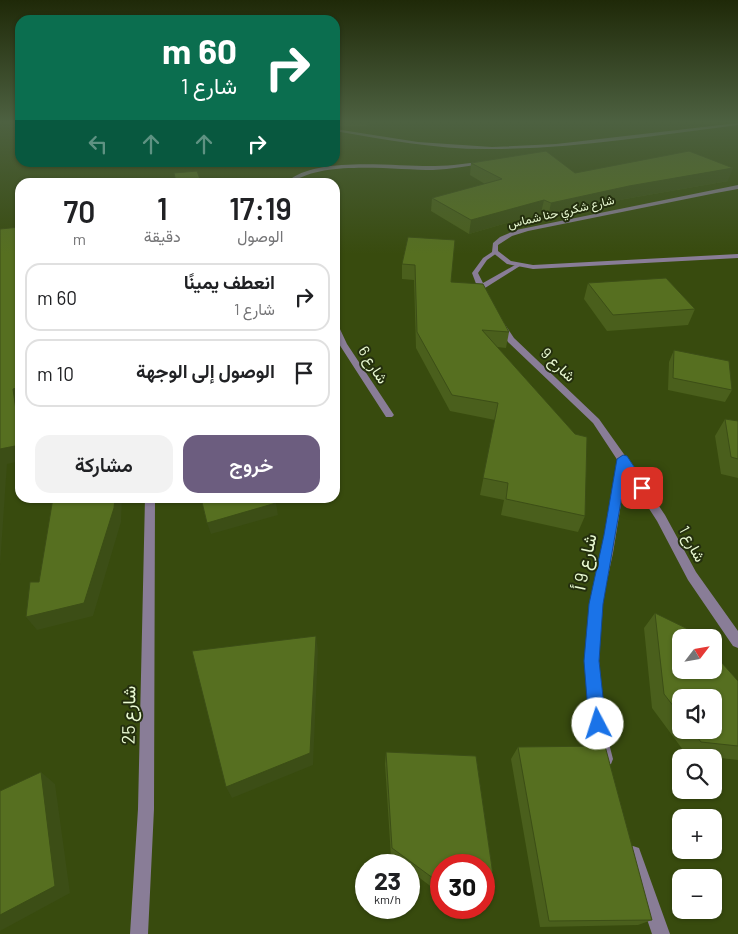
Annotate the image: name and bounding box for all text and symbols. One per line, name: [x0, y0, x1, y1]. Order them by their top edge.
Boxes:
text: 60 m: [162, 29, 237, 71]
icon: right: [255, 35, 320, 100]
text: شارع 1: [181, 72, 237, 98]
icon: left: [84, 130, 112, 158]
icon: ahead: [137, 130, 165, 158]
icon: ahead: [190, 130, 218, 158]
icon: right: [243, 130, 271, 158]
text: 1: [157, 190, 168, 226]
text: 17:19: [229, 190, 292, 226]
street label: شارع شكري حنا شماس: [506, 192, 616, 234]
text: 70: [64, 193, 95, 229]
text: دقيقة: [144, 226, 181, 245]
text: الوصول: [237, 226, 283, 245]
text: m: [73, 229, 86, 248]
text: انعطف يمينًا: [184, 270, 275, 293]
icon: right: [290, 283, 318, 311]
text: 60 m: [37, 286, 77, 309]
text: شارع 1: [234, 299, 275, 318]
street label: شارع 6: [353, 342, 393, 388]
street label: شارع 9: [536, 344, 580, 387]
text: الوصول إلى الوجهة: [136, 359, 275, 382]
icon: arrive: [290, 359, 318, 387]
text: 10 m: [37, 362, 74, 385]
button: مشاركة: [35, 435, 173, 493]
button: خروج: [183, 435, 320, 493]
pin: [621, 467, 663, 509]
icon: arrive: [628, 474, 656, 502]
street label: شارع 1: [673, 522, 710, 566]
street label: شارع 9 أ: [567, 532, 603, 592]
north arrow: [672, 629, 722, 679]
map controls: [672, 629, 722, 919]
street label: شارع 25: [116, 685, 142, 745]
button: sound: [672, 689, 722, 739]
position arrow: [571, 697, 623, 749]
button: search: [672, 749, 722, 799]
button: +: [672, 809, 722, 859]
speed limit sign: 30: [430, 854, 495, 919]
text: 23: [374, 865, 401, 895]
button: −: [672, 869, 722, 919]
text: km/h: [374, 892, 401, 906]

